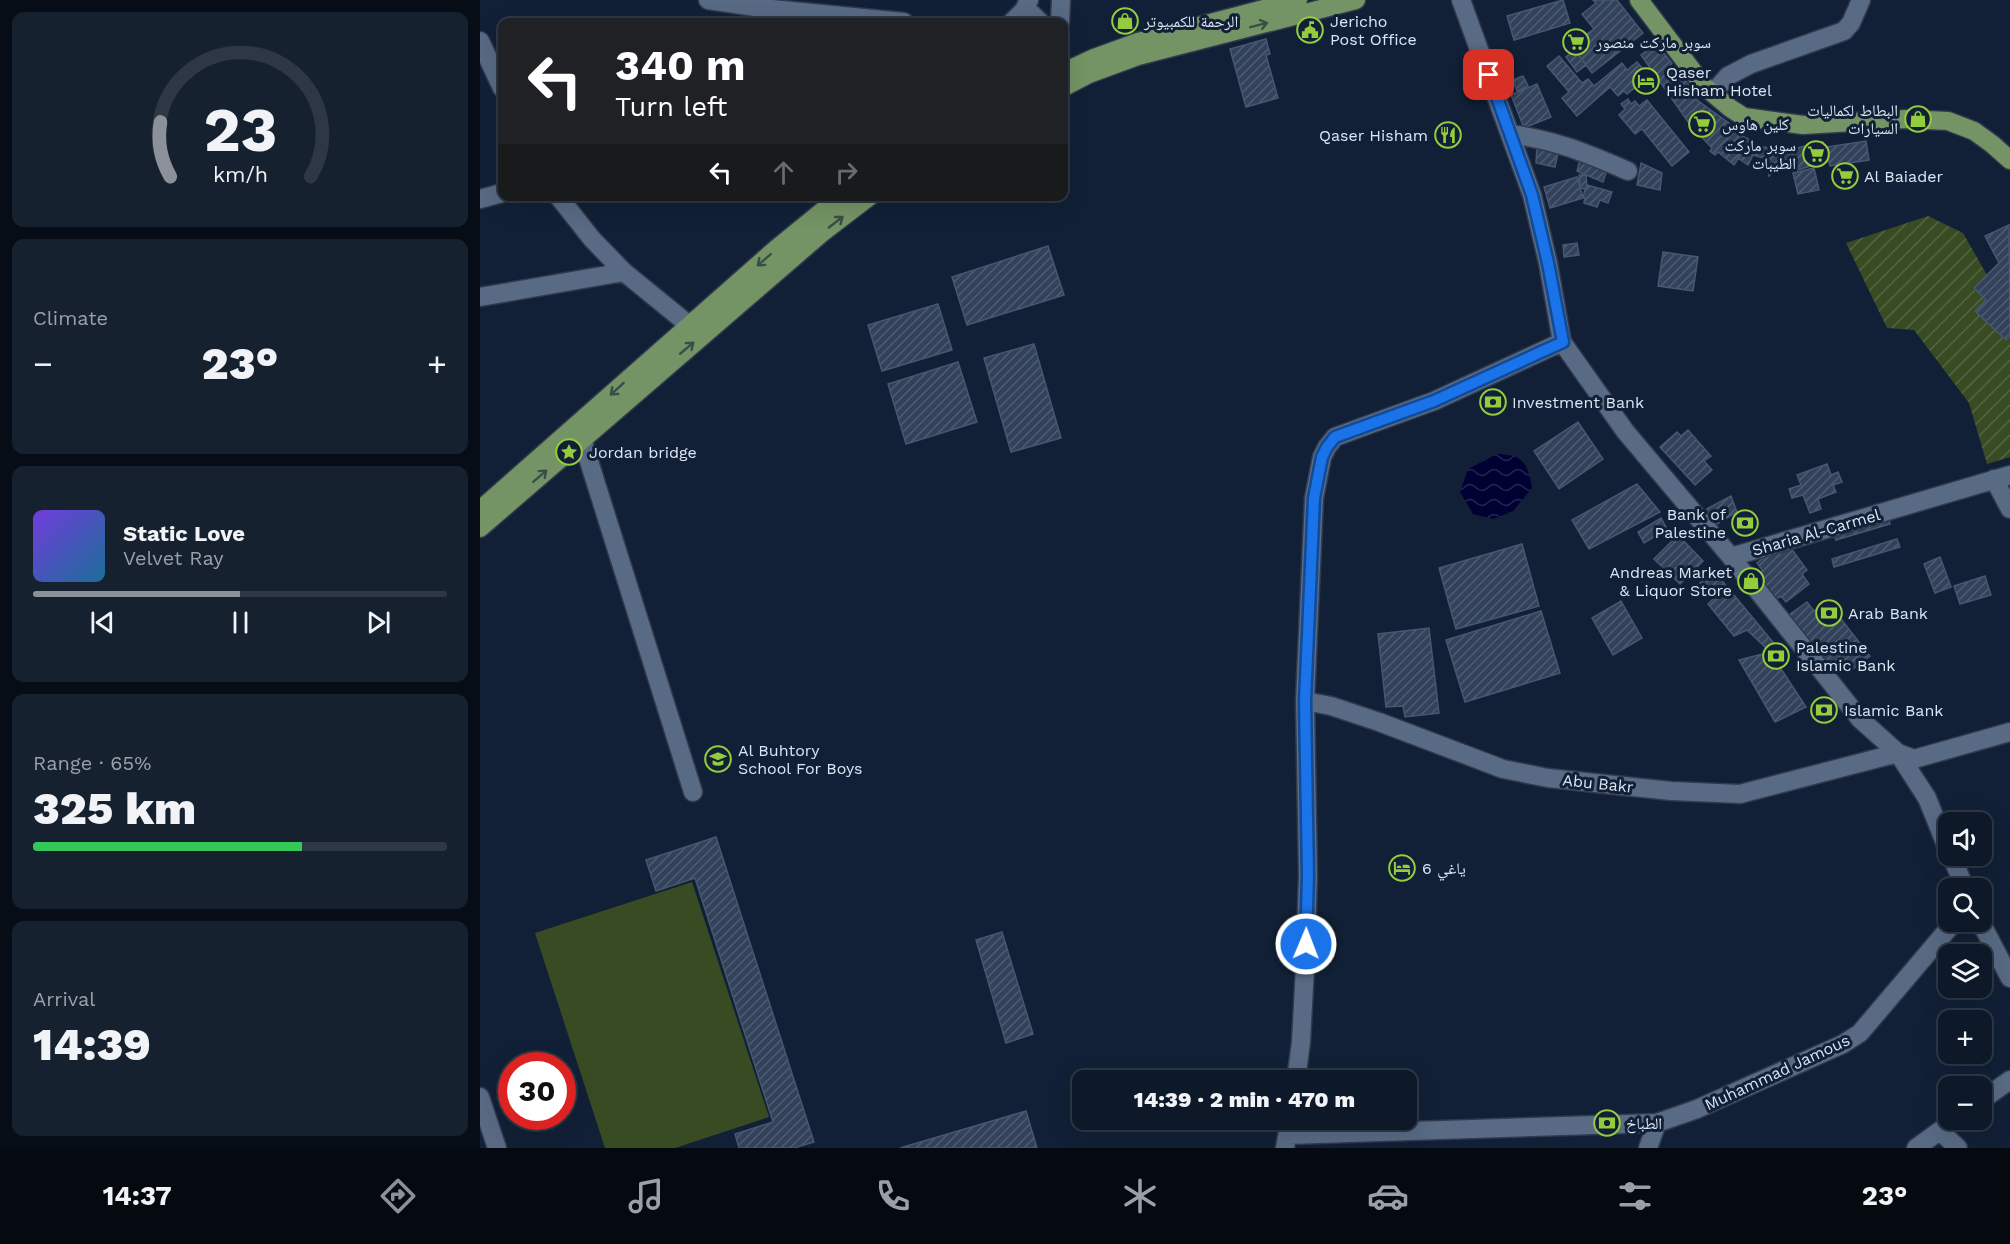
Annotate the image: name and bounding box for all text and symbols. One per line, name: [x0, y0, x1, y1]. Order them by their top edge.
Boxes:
shop icon: الرحمة للكمبيوتر: [1110, 6, 1140, 36]
place label: الرحمة للكمبيوتر: [1143, 12, 1238, 31]
place label: Jericho Post Office: [1330, 12, 1417, 49]
public building icon: Jericho Post Office: [1295, 15, 1325, 45]
one-way arrow: [1249, 18, 1268, 30]
supermarket icon: سوبر ماركت منصور: [1561, 27, 1591, 57]
place label: سوبر ماركت منصور: [1595, 33, 1711, 52]
text: 340 m: [615, 41, 746, 90]
icon: left: [516, 42, 594, 120]
pin: [1463, 49, 1514, 100]
icon: arrive: [1472, 58, 1505, 91]
place label: Qaser Hisham Hotel: [1666, 63, 1772, 100]
hotel icon: Qaser Hisham Hotel: [1631, 66, 1661, 96]
text: Turn left: [615, 91, 727, 123]
text: 23: [203, 93, 277, 166]
place label: البطاط لكماليات السيارات: [1807, 101, 1898, 138]
shop icon: البطاط لكماليات السيارات: [1903, 104, 1933, 134]
supermarket icon: كلين هاوس: [1687, 109, 1717, 139]
place label: كلين هاوس: [1722, 115, 1789, 135]
restaurant icon: Qaser Hisham: [1433, 120, 1463, 150]
place label: Qaser Hisham: [1319, 126, 1428, 145]
place label: سوبر ماركت الطيبات: [1724, 136, 1796, 173]
supermarket icon: سوبر ماركت الطيبات: [1801, 139, 1831, 169]
icon: left: [704, 156, 737, 189]
icon: ahead: [767, 156, 800, 189]
icon: right: [830, 156, 863, 189]
supermarket icon: Al Baiader: [1830, 161, 1860, 191]
text: km/h: [212, 162, 268, 187]
place label: Al Baiader: [1864, 167, 1943, 186]
one-way arrow: [828, 216, 844, 229]
one-way arrow: [757, 253, 772, 267]
text: Climate: [33, 306, 108, 330]
text: 23°: [202, 337, 278, 390]
one-way arrow: [679, 341, 694, 355]
text: −: [33, 344, 53, 383]
text: +: [427, 344, 447, 383]
one-way arrow: [610, 382, 625, 396]
bank icon: Investment Bank: [1478, 387, 1508, 417]
place label: Investment Bank: [1512, 393, 1644, 412]
place icon: Jordan bridge: [554, 437, 584, 467]
place label: Jordan bridge: [589, 443, 697, 462]
one-way arrow: [532, 469, 547, 483]
place label: Bank of Palestine: [1655, 505, 1727, 542]
street label: Sharia Al-Carmel: [1750, 505, 1882, 560]
bank icon: Bank of Palestine: [1730, 508, 1760, 538]
text: Static Love: [123, 521, 245, 546]
text: Velvet Ray: [123, 546, 224, 570]
place label: Andreas Market & Liquor Store: [1609, 563, 1732, 600]
shop icon: Andreas Market & Liquor Store: [1736, 566, 1766, 596]
bank icon: Arab Bank: [1814, 598, 1844, 628]
place label: Arab Bank: [1848, 604, 1928, 623]
icon: previous: [86, 606, 119, 639]
icon: pause: [224, 606, 257, 639]
icon: next: [362, 606, 395, 639]
place label: Palestine Islamic Bank: [1796, 638, 1895, 675]
bank icon: Palestine Islamic Bank: [1761, 641, 1791, 671]
bank icon: Islamic Bank: [1809, 695, 1839, 725]
place label: Islamic Bank: [1844, 701, 1943, 720]
place label: Al Buhtory School For Boys: [738, 741, 863, 778]
school or university icon: Al Buhtory School For Boys: [703, 744, 733, 774]
text: Range · 65%: [33, 751, 151, 775]
street label: Abu Bakr: [1562, 770, 1635, 797]
text: 325 km: [33, 782, 196, 835]
map controls: [1938, 812, 1992, 1130]
button: sound: [1938, 812, 1992, 866]
hotel icon: ياغي 6: [1387, 853, 1417, 883]
place label: ياغي 6: [1422, 859, 1466, 881]
button: search: [1938, 878, 1992, 932]
position arrow: [1274, 912, 1338, 976]
button: layers: [1938, 944, 1992, 998]
text: Arrival: [33, 987, 95, 1011]
button: +: [1938, 1010, 1992, 1064]
text: 14:39: [33, 1018, 151, 1071]
street label: Muhammad Jamous: [1702, 1030, 1853, 1114]
speed limit sign: 30: [498, 1052, 576, 1130]
button: −: [1938, 1076, 1992, 1130]
text: 14:39 · 2 min · 470 m: [1134, 1087, 1355, 1112]
bank icon: الطباخ: [1592, 1108, 1622, 1138]
place label: الطباخ: [1626, 1114, 1662, 1134]
icon: directions: [377, 1175, 419, 1217]
icon: music: [625, 1175, 667, 1217]
icon: phone: [872, 1175, 914, 1217]
icon: climate: [1119, 1175, 1161, 1217]
icon: car: [1367, 1175, 1409, 1217]
icon: filters: [1614, 1175, 1656, 1217]
text: 14:37: [103, 1180, 172, 1212]
text: 23°: [1862, 1180, 1907, 1212]

